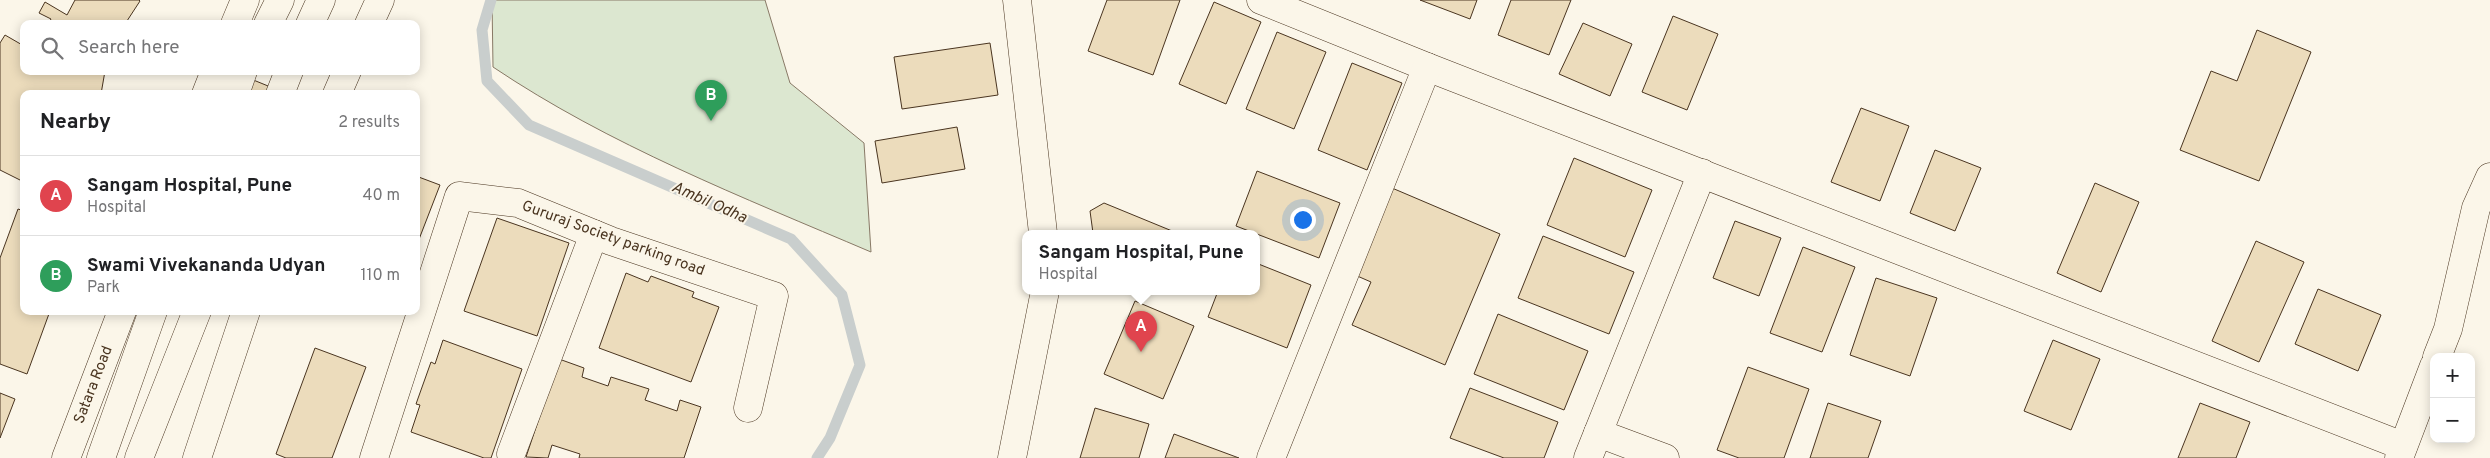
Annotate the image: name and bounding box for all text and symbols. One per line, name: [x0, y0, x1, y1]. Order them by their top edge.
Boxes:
search box: [20, 20, 420, 75]
icon: search: [38, 34, 66, 62]
text: Search here: [78, 36, 180, 60]
pin: B: [695, 80, 727, 121]
text: Nearby: [40, 109, 111, 136]
text: 2 results: [338, 113, 400, 133]
text: Sangam Hospital, Pune: [87, 174, 292, 198]
water label: Ambil Odha: [668, 178, 750, 229]
text: A: [50, 186, 62, 206]
text: 40 m: [362, 186, 400, 206]
street label: Gururaj Society parking road: [519, 197, 707, 281]
text: Hospital: [87, 198, 146, 218]
your location: [1290, 207, 1316, 233]
popup: [1022, 230, 1260, 295]
text: Sangam Hospital, Pune: [1038, 241, 1244, 265]
text: Swami Vivekananda Udyan: [87, 254, 325, 278]
text: Hospital: [1038, 265, 1098, 285]
text: B: [50, 266, 62, 286]
text: 110 m: [360, 266, 400, 286]
text: Park: [87, 278, 120, 298]
pin: A: [1125, 311, 1157, 352]
street label: Satara Road: [70, 343, 118, 427]
map controls: [2430, 353, 2475, 443]
button: +: [2430, 353, 2475, 398]
button: −: [2430, 398, 2475, 443]

